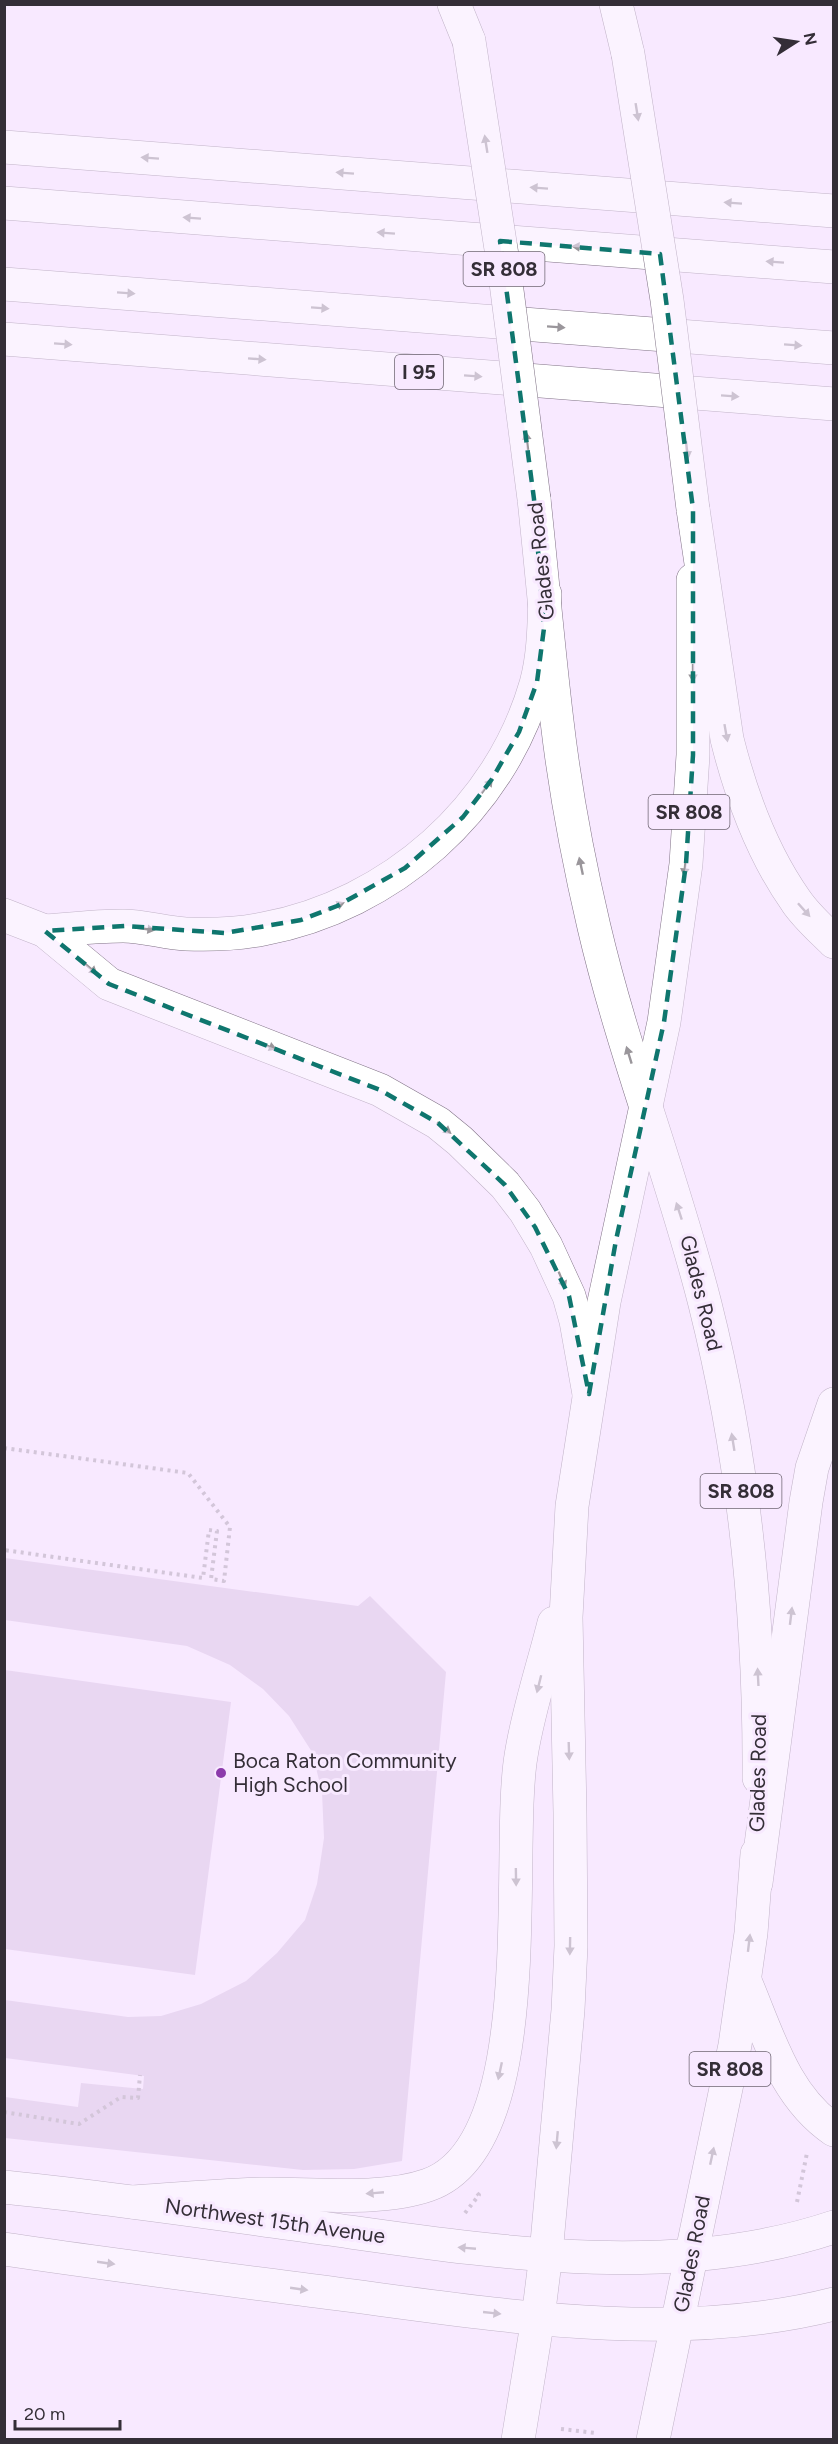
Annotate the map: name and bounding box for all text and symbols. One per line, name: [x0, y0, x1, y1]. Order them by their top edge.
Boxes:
north arrow: [766, 12, 826, 72]
text: N: [800, 31, 821, 47]
one-way arrow: [633, 103, 642, 122]
one-way arrow: [481, 134, 490, 153]
one-way arrow: [141, 153, 160, 163]
one-way arrow: [335, 168, 354, 178]
one-way arrow: [529, 183, 548, 193]
one-way arrow: [724, 198, 743, 208]
one-way arrow: [182, 213, 201, 222]
one-way arrow: [377, 228, 396, 237]
one-way arrow: [571, 243, 590, 252]
road number: SR 808: [464, 252, 544, 286]
one-way arrow: [766, 258, 785, 267]
one-way arrow: [116, 288, 135, 298]
one-way arrow: [311, 303, 330, 313]
one-way arrow: [547, 322, 566, 332]
one-way arrow: [53, 339, 72, 348]
one-way arrow: [783, 340, 802, 350]
one-way arrow: [248, 354, 267, 364]
road number: I 95: [395, 355, 443, 389]
one-way arrow: [463, 371, 482, 381]
one-way arrow: [720, 391, 739, 401]
one-way arrow: [522, 431, 532, 450]
one-way arrow: [682, 441, 691, 460]
street label: Glades Road: [522, 501, 559, 621]
one-way arrow: [688, 663, 698, 682]
one-way arrow: [722, 724, 731, 743]
one-way arrow: [481, 779, 493, 795]
road number: SR 808: [648, 795, 730, 829]
one-way arrow: [575, 857, 585, 875]
one-way arrow: [680, 858, 690, 877]
one-way arrow: [328, 901, 346, 911]
one-way arrow: [797, 902, 810, 917]
one-way arrow: [136, 925, 155, 934]
one-way arrow: [82, 962, 98, 975]
one-way arrow: [259, 1042, 277, 1052]
one-way arrow: [624, 1046, 633, 1064]
one-way arrow: [436, 1121, 452, 1134]
one-way arrow: [674, 1202, 683, 1220]
street label: Glades Road: [675, 1232, 728, 1353]
one-way arrow: [558, 1271, 567, 1289]
one-way arrow: [728, 1432, 737, 1451]
road number: SR 808: [700, 1474, 782, 1508]
one-way arrow: [786, 1607, 795, 1626]
one-way arrow: [753, 1668, 762, 1687]
one-way arrow: [533, 1675, 543, 1694]
street label: Glades Road: [744, 1714, 771, 1832]
one-way arrow: [564, 1741, 573, 1760]
place label: Boca Raton Community High School: [233, 1748, 456, 1797]
marker: Boca Raton Community High School: [214, 1766, 228, 1780]
one-way arrow: [511, 1867, 521, 1886]
one-way arrow: [745, 1933, 754, 1952]
one-way arrow: [566, 1936, 575, 1955]
road number: SR 808: [690, 2052, 771, 2086]
one-way arrow: [495, 2061, 504, 2080]
one-way arrow: [553, 2131, 562, 2150]
one-way arrow: [708, 2146, 717, 2165]
one-way arrow: [365, 2188, 384, 2198]
street label: Northwest 15th Avenue: [163, 2193, 387, 2248]
street label: Glades Road: [668, 2193, 715, 2314]
one-way arrow: [457, 2243, 476, 2253]
one-way arrow: [96, 2259, 115, 2268]
one-way arrow: [289, 2284, 308, 2293]
one-way arrow: [483, 2308, 502, 2318]
scale bar: [15, 2393, 120, 2431]
text: 20 m: [24, 2403, 65, 2425]

